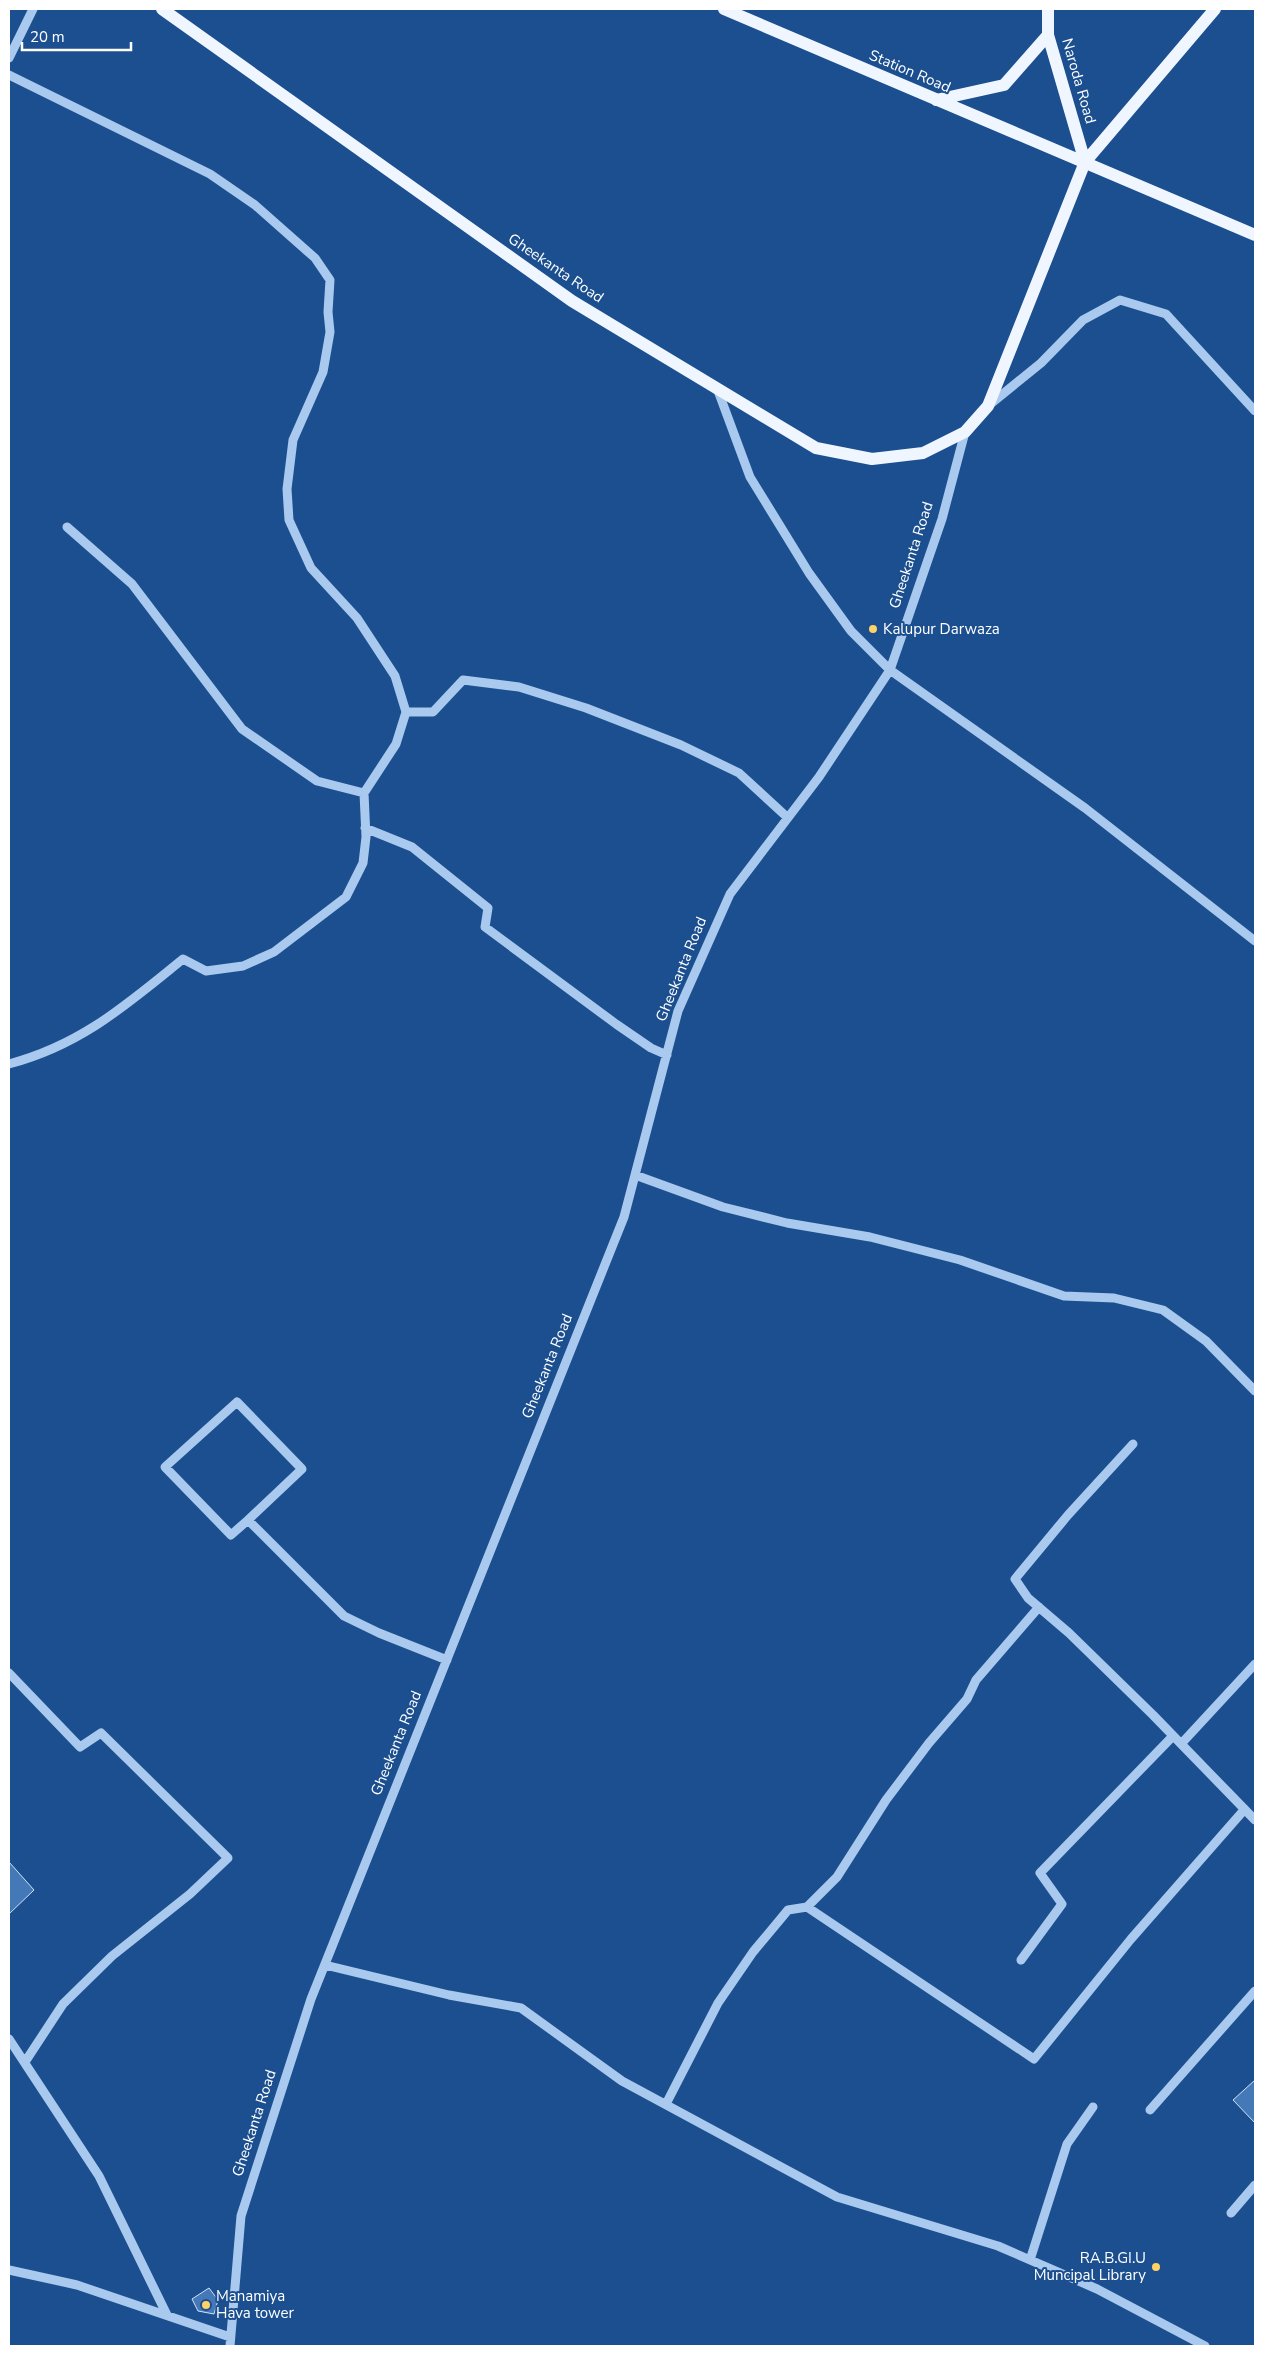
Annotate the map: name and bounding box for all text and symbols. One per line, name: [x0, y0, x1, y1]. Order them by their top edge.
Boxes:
scale bar: [22, 20, 131, 52]
text: 20 m: [30, 27, 65, 47]
street label: Naroda Road: [1057, 36, 1101, 126]
street label: Station Road: [866, 45, 954, 97]
street label: Gheekanta Road: [504, 229, 608, 307]
street label: Gheekanta Road: [884, 499, 938, 611]
place label: Kalupur Darwaza: [883, 619, 1000, 639]
marker: Kalupur Darwaza: [867, 623, 879, 635]
street label: Gheekanta Road: [651, 914, 711, 1024]
street label: Gheekanta Road: [517, 1311, 577, 1421]
street label: Gheekanta Road: [366, 1688, 426, 1798]
street label: Gheekanta Road: [227, 2067, 281, 2179]
place label: RA.B.GI.U Muncipal Library: [1034, 2248, 1146, 2285]
marker: RA.B.GI.U Muncipal Library: [1150, 2261, 1162, 2273]
place label: Manamiya Hava tower: [216, 2286, 295, 2323]
marker: Manamiya Hava tower: [200, 2299, 212, 2311]

